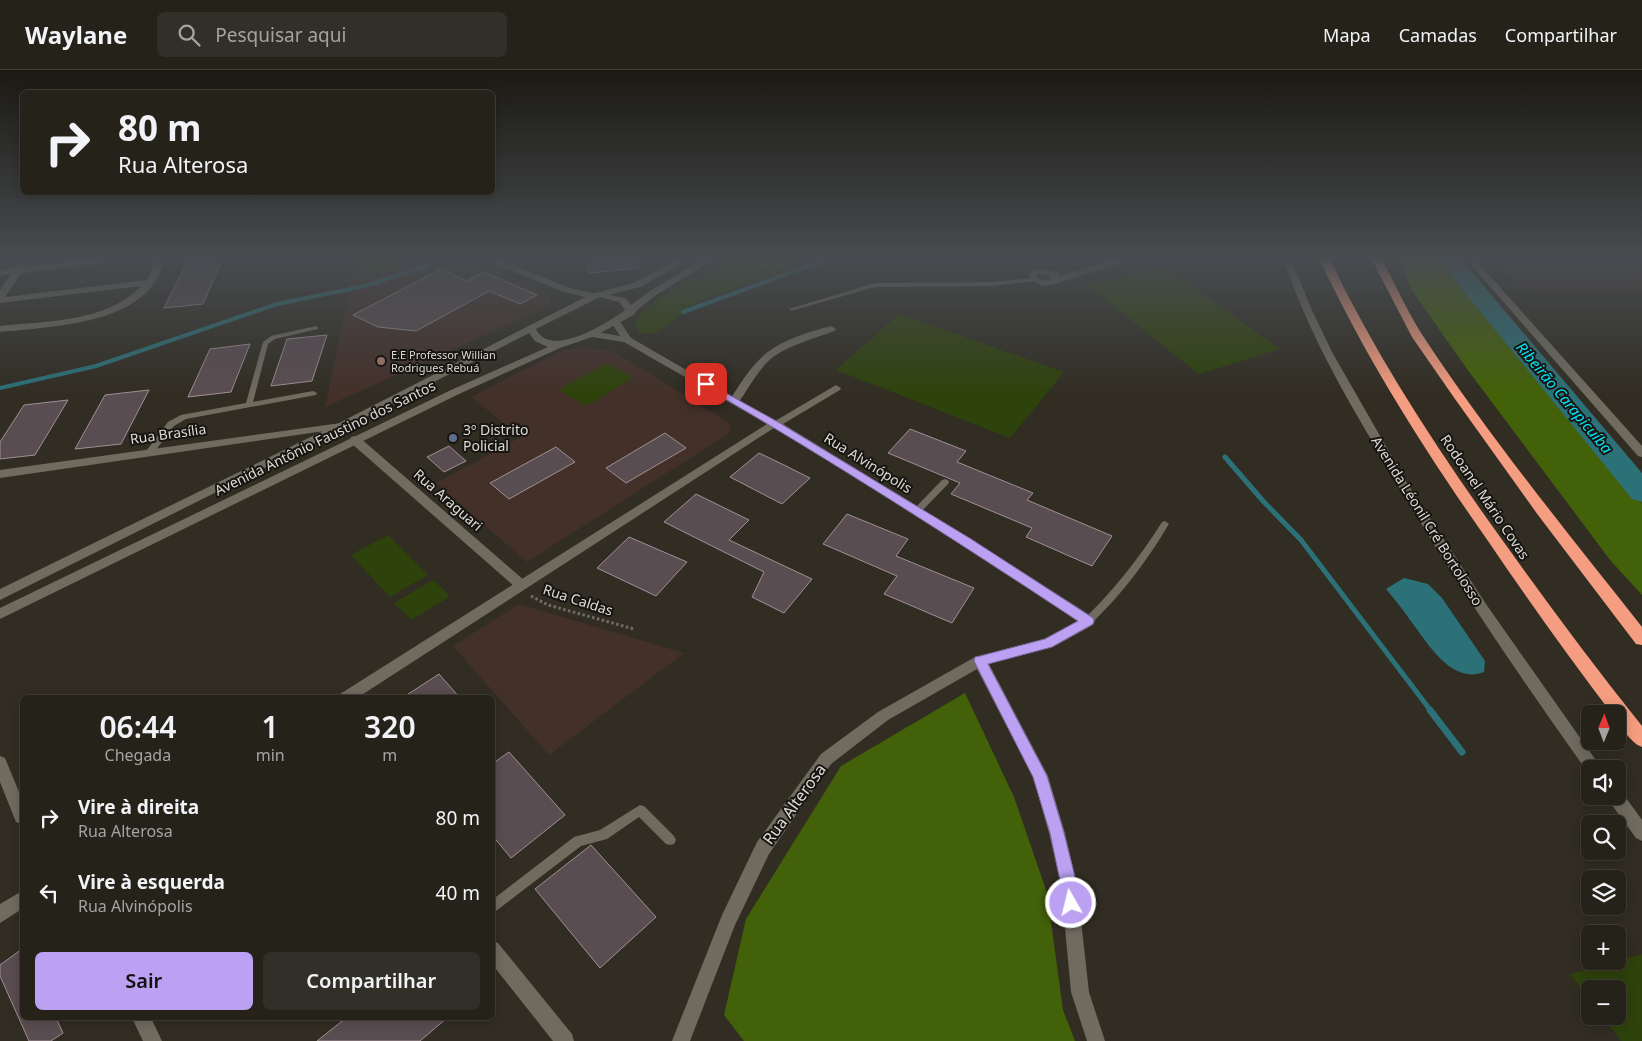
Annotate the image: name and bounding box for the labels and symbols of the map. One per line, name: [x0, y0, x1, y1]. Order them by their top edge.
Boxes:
water label: Ribeirão Carapicuíba: [1512, 337, 1618, 458]
place label: E.E Professor Willian Rodrigues Rebuá: [391, 347, 496, 375]
marker: E.E Professor Willian Rodrigues Rebuá: [375, 355, 387, 367]
pin: [685, 363, 727, 405]
street label: Avenida Antônio Faustino dos Santos: [211, 375, 439, 499]
street label: Rua Brasília: [129, 419, 207, 448]
place label: 3º Distrito Policial: [463, 420, 528, 455]
street label: Rua Alvinópolis: [821, 428, 916, 497]
street label: Rodoanel Mário Covas: [1437, 431, 1534, 563]
marker: 3º Distrito Policial: [447, 432, 459, 444]
street label: Avenida Léonil Cré Bortolosso: [1367, 432, 1487, 609]
street label: Rua Araguari: [410, 464, 487, 535]
street label: Rua Caldas: [541, 579, 616, 620]
north arrow: [1581, 705, 1626, 750]
street label: Rua Alterosa: [757, 759, 831, 849]
position arrow: [1044, 876, 1096, 928]

